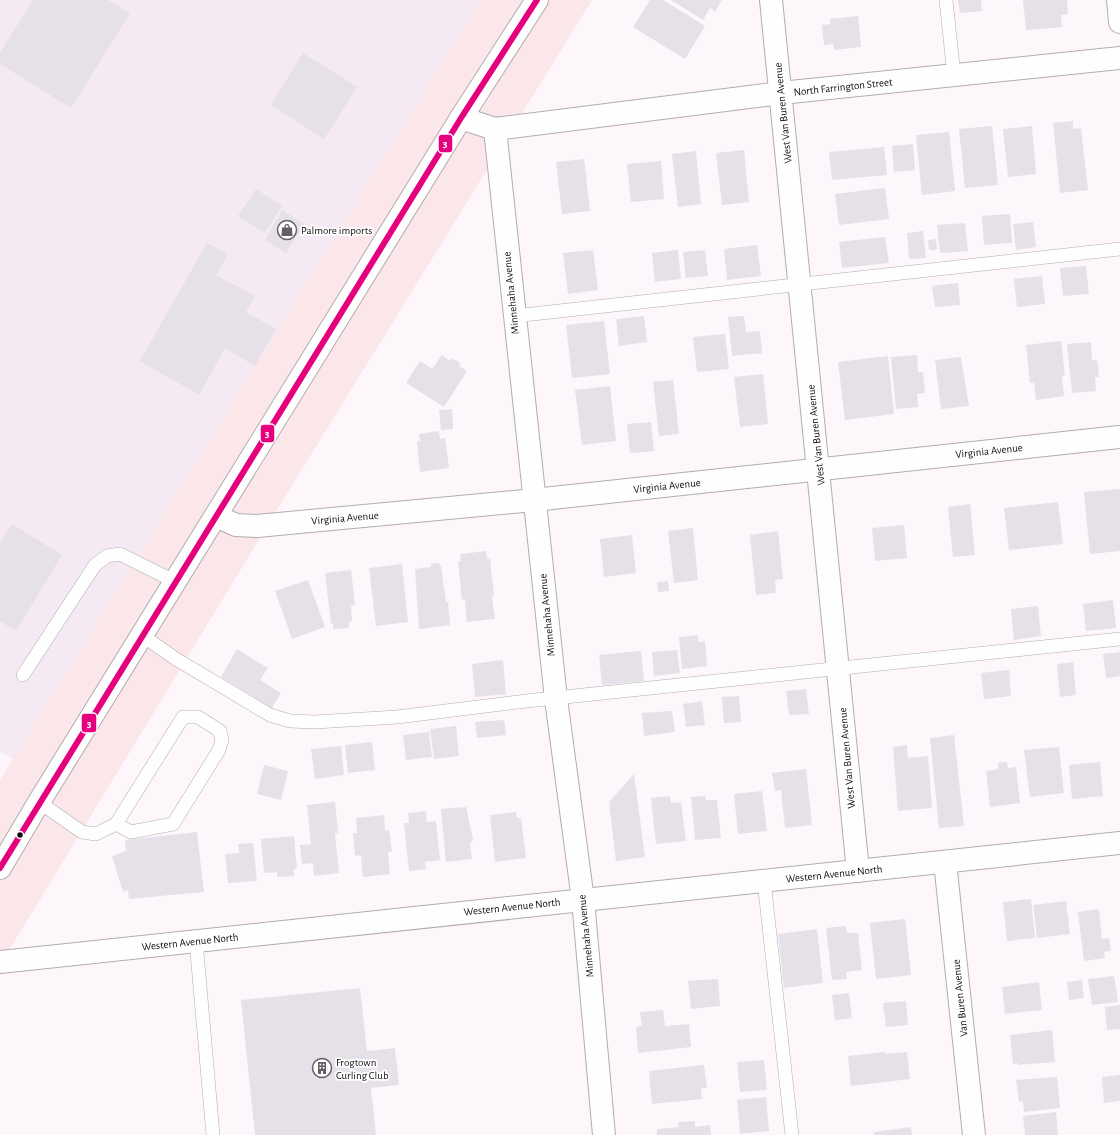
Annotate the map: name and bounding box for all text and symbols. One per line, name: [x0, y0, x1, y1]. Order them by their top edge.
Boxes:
street label: West Van Buren Avenue: [772, 62, 794, 164]
street label: North Farrington Street: [793, 76, 894, 98]
line badge: 3: [438, 134, 453, 153]
text: 3: [443, 138, 448, 149]
shop icon: Palmore imports: [276, 219, 298, 241]
place label: Palmore imports: [301, 225, 372, 236]
street label: Minnehaha Avenue: [501, 251, 521, 335]
street label: West Van Buren Avenue: [805, 384, 827, 486]
line badge: 3: [260, 424, 275, 443]
text: 3: [265, 428, 270, 439]
street label: Virginia Avenue: [955, 442, 1023, 460]
street label: Virginia Avenue: [633, 477, 701, 495]
street label: Virginia Avenue: [311, 510, 379, 526]
street label: Minnehaha Avenue: [537, 573, 557, 657]
street label: West Van Buren Avenue: [837, 707, 857, 809]
line badge: 3: [81, 713, 97, 733]
text: 3: [87, 718, 92, 729]
unlabelled marker: [15, 830, 25, 840]
street label: Western Avenue North: [785, 863, 883, 885]
street label: Minnehaha Avenue: [576, 894, 596, 978]
street label: Western Avenue North: [463, 896, 561, 918]
street label: Western Avenue North: [141, 931, 239, 953]
street label: Van Buren Avenue: [950, 959, 970, 1037]
building icon: Frogtown Curling Club: [311, 1057, 333, 1079]
place label: Frogtown Curling Club: [336, 1057, 389, 1081]

